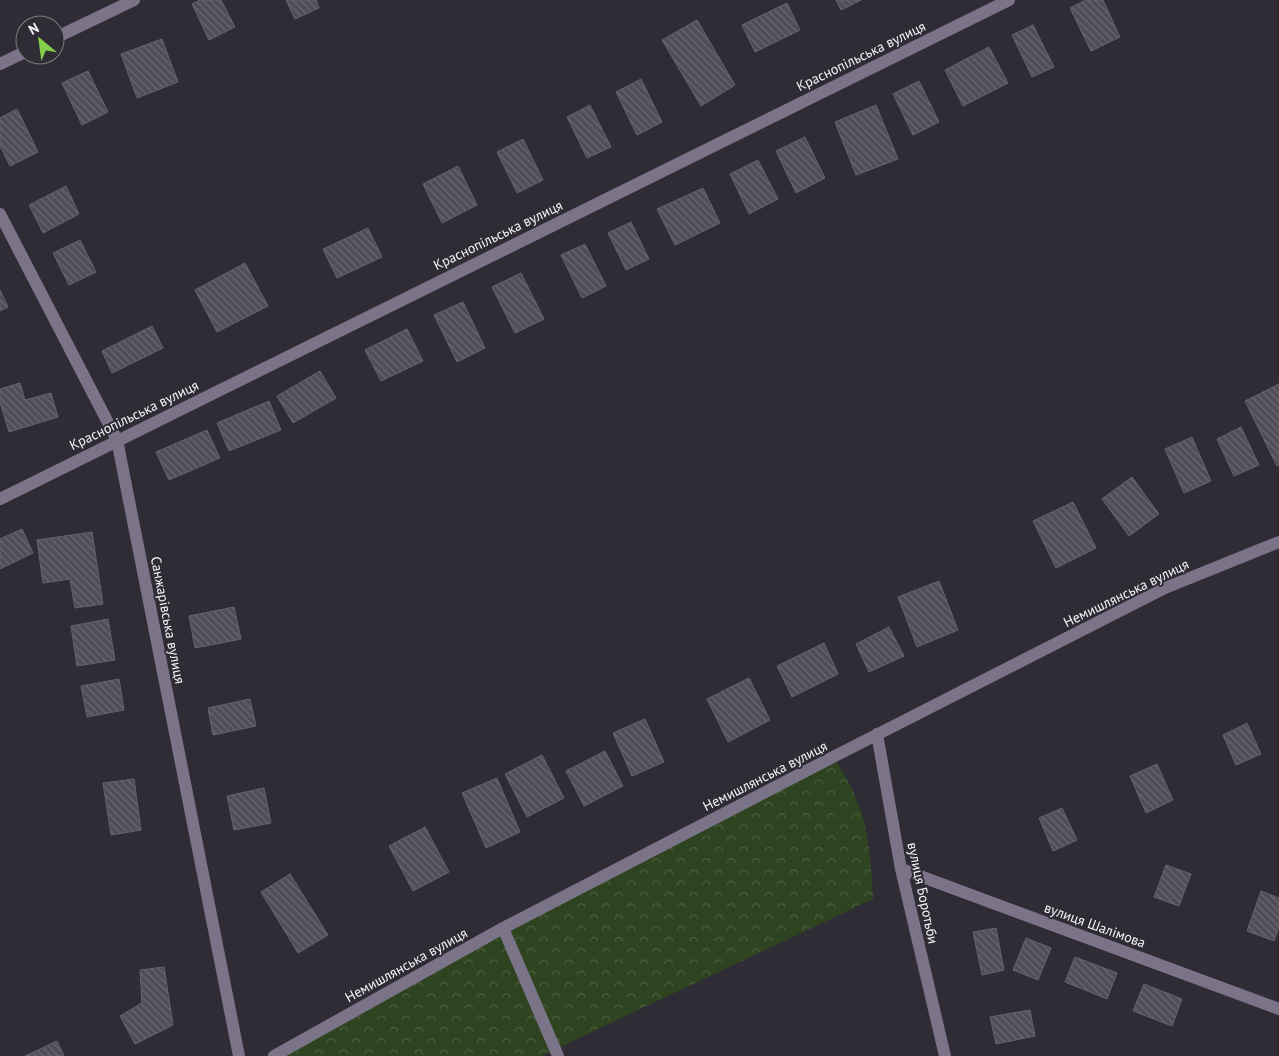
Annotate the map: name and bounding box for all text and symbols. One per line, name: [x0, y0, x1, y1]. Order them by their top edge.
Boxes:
north arrow: [15, 15, 65, 65]
street label: Краснопільська вулиця: [793, 17, 929, 95]
text: N: [25, 19, 42, 39]
street label: Краснопільська вулиця: [430, 196, 566, 274]
street label: Краснопільська вулиця: [66, 376, 202, 454]
street label: Санжарівська вулиця: [147, 555, 189, 685]
street label: Немишлянська вулиця: [1060, 555, 1192, 631]
street label: Немишлянська вулиця: [700, 737, 830, 815]
street label: вулиця Боротьби: [903, 841, 943, 945]
street label: вулиця Шалімова: [1042, 898, 1148, 952]
street label: Немишлянська вулиця: [342, 924, 470, 1006]

